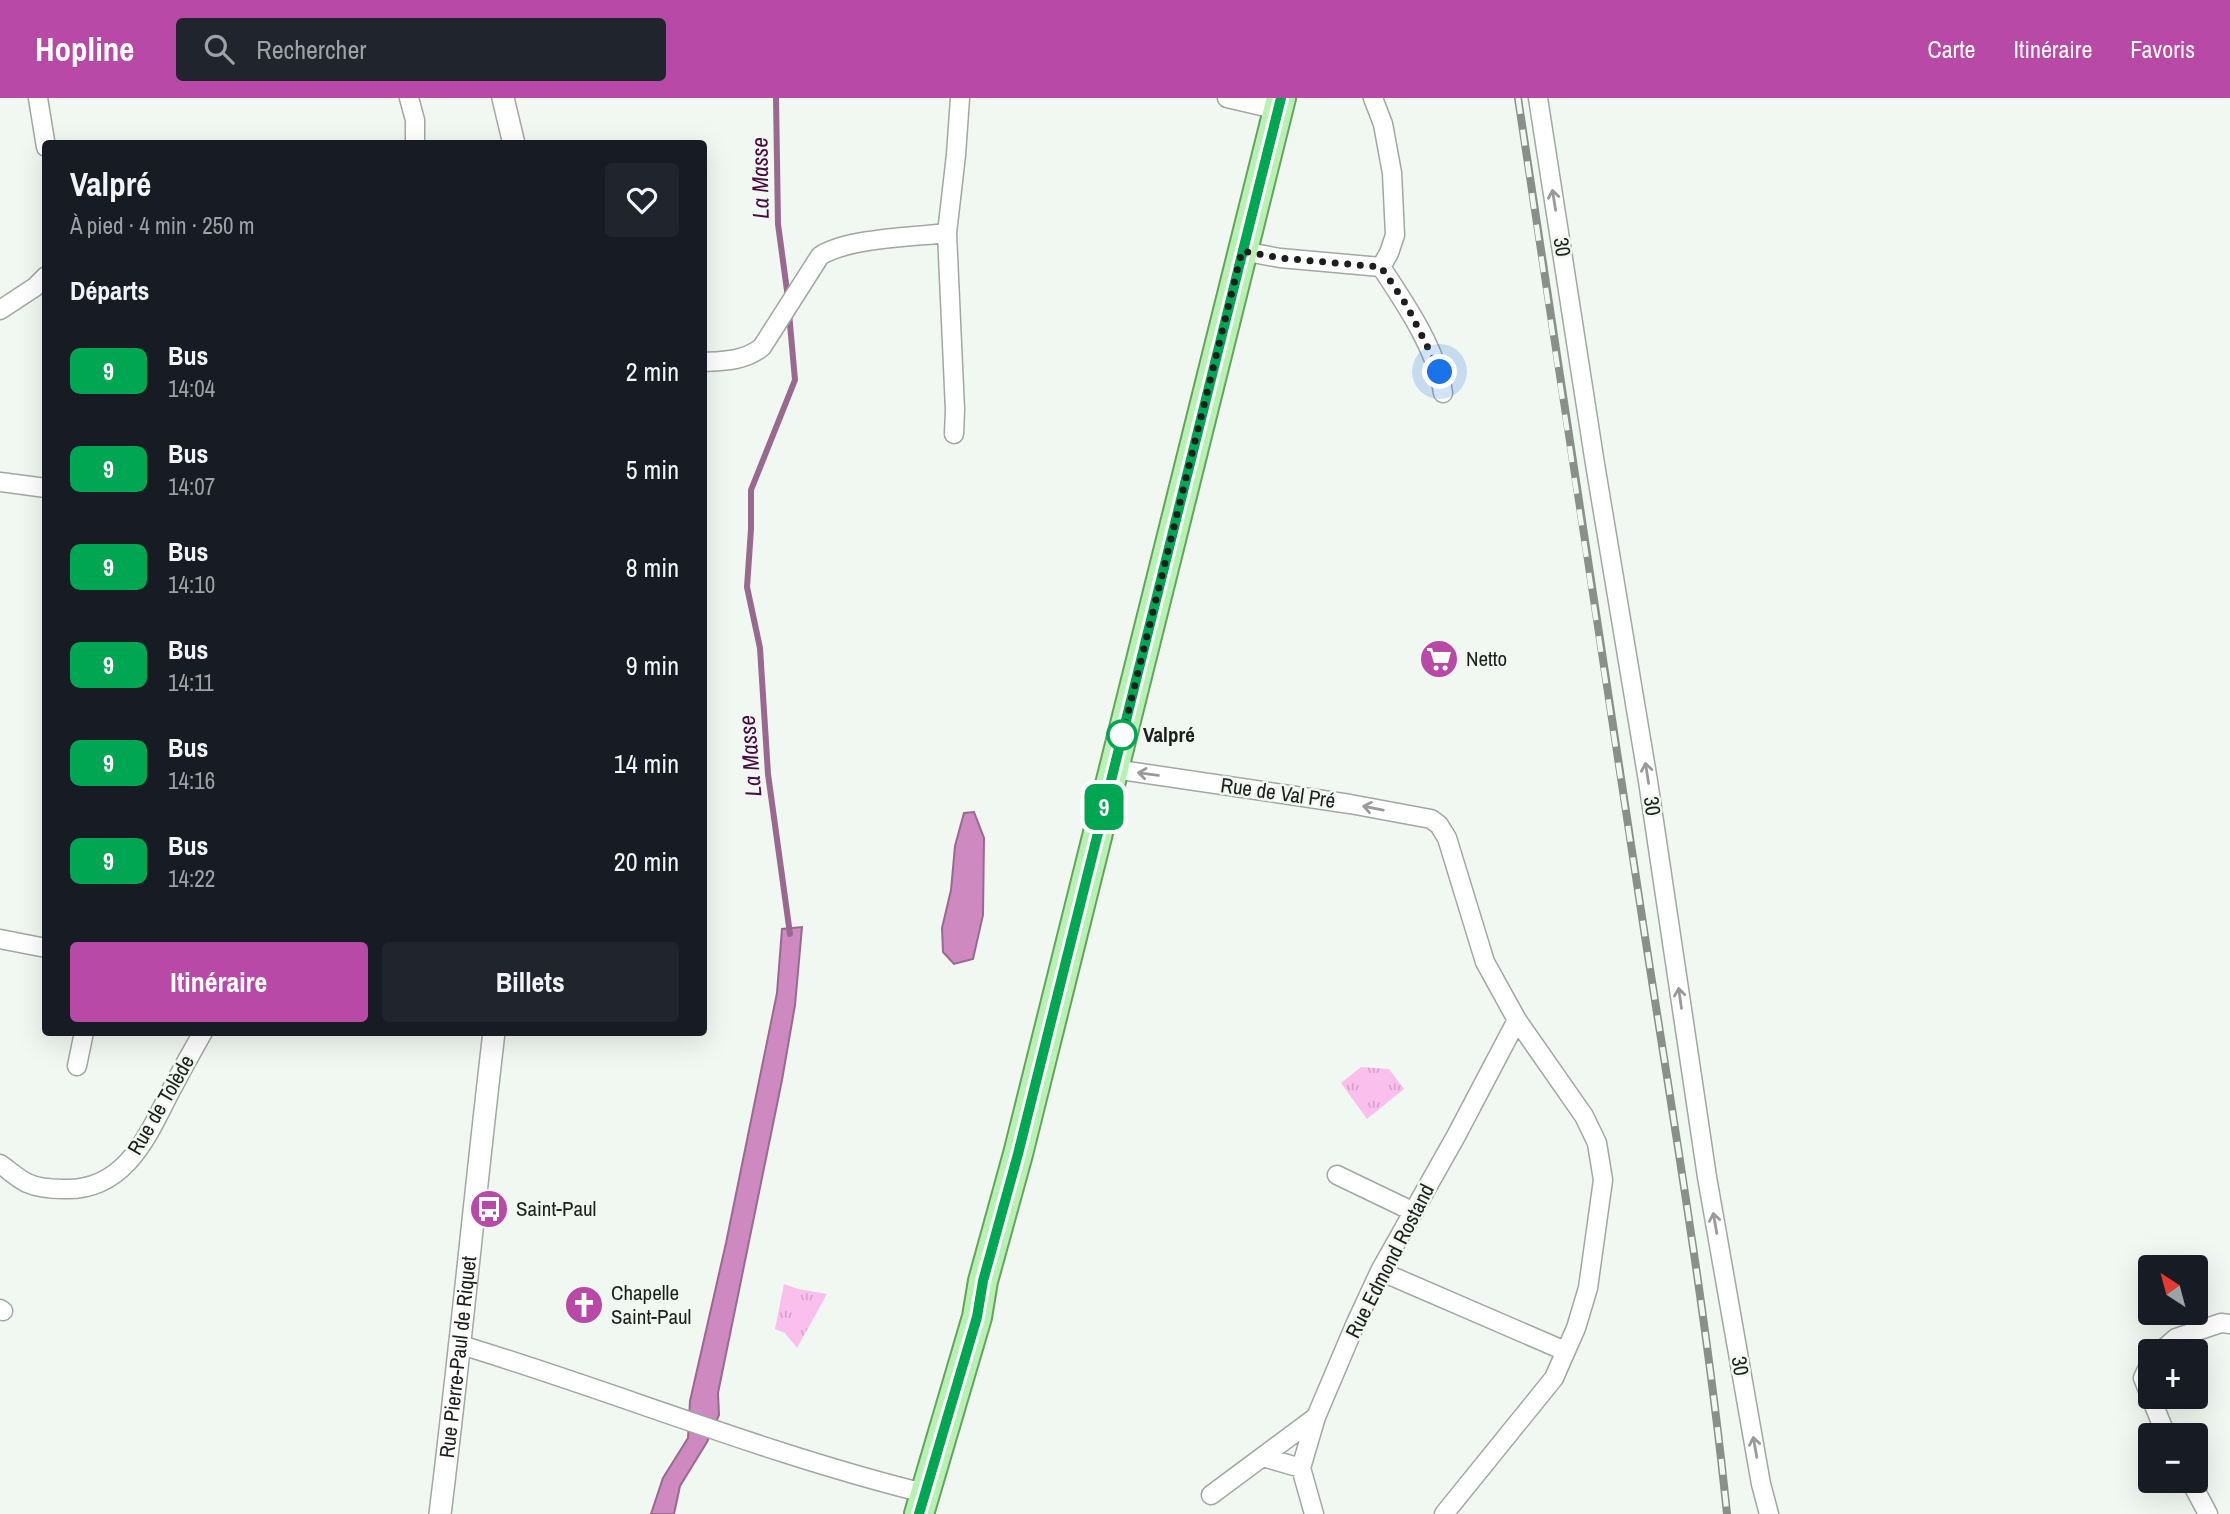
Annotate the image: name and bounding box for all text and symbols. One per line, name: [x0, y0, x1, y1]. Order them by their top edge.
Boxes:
search box: [176, 18, 666, 81]
text: Hopline: [35, 27, 134, 71]
icon: search: [200, 30, 238, 68]
text: Rechercher: [256, 32, 366, 67]
text: Carte: [1927, 33, 1976, 65]
text: Itinéraire: [2014, 33, 2092, 65]
text: Favoris: [2130, 33, 2195, 65]
water label: La Masse: [743, 137, 776, 219]
text: Valpré: [70, 162, 151, 206]
button: heart: [605, 163, 679, 237]
one-way arrow: [1547, 189, 1560, 212]
text: À pied · 4 min · 250 m: [70, 210, 255, 241]
street label: 30: [1547, 235, 1578, 259]
text: Départs: [70, 273, 149, 308]
text: Bus: [168, 338, 208, 373]
text: 2 min: [626, 354, 679, 389]
your location: [1422, 354, 1457, 389]
text: 9: [103, 355, 114, 387]
text: 14:04: [168, 373, 215, 404]
text: Bus: [168, 436, 208, 471]
text: 5 min: [626, 452, 679, 487]
text: 9: [103, 453, 114, 485]
text: 14:07: [168, 471, 215, 502]
text: Bus: [168, 534, 208, 569]
text: 8 min: [626, 550, 679, 585]
text: 9: [103, 551, 114, 583]
text: 14:10: [168, 569, 215, 600]
text: Bus: [168, 632, 208, 667]
supermarket icon: Netto: [1418, 638, 1460, 680]
place label: Netto: [1466, 644, 1507, 673]
text: 9 min: [626, 648, 679, 683]
text: 9: [103, 649, 114, 681]
text: 14:11: [168, 667, 214, 698]
water label: La Masse: [730, 714, 769, 798]
marker: Valpré: [1107, 720, 1137, 750]
place label: Valpré: [1143, 720, 1195, 749]
text: Bus: [168, 730, 208, 765]
text: 14 min: [614, 746, 679, 781]
text: 9: [103, 747, 114, 779]
one-way arrow: [1640, 763, 1653, 785]
text: 14:16: [168, 765, 215, 796]
one-way arrow: [1138, 768, 1160, 781]
street label: Rue de Val Pré: [1219, 770, 1337, 815]
line badge: 9: [1081, 784, 1127, 830]
text: 9: [1099, 791, 1109, 823]
street label: 30: [1637, 794, 1668, 817]
one-way arrow: [1362, 801, 1385, 814]
text: Bus: [168, 828, 208, 863]
text: 20 min: [614, 844, 679, 879]
text: 9: [103, 845, 114, 877]
text: 14:22: [168, 863, 215, 894]
button: Itinéraire: [70, 942, 368, 1022]
button: Billets: [382, 942, 679, 1022]
one-way arrow: [1673, 988, 1686, 1010]
street label: Rue de Tolède: [120, 1050, 201, 1160]
street label: Rue Edmond Rostand: [1338, 1179, 1441, 1343]
bus stop icon: Saint-Paul: [468, 1188, 510, 1230]
place label: Saint-Paul: [516, 1194, 596, 1223]
one-way arrow: [1708, 1212, 1721, 1235]
street label: Rue Pierre-Paul de Riquet: [432, 1254, 483, 1460]
north arrow: [2138, 1255, 2208, 1325]
map controls: [2138, 1255, 2208, 1493]
place label: Chapelle Saint-Paul: [611, 1278, 691, 1331]
church icon: Chapelle Saint-Paul: [563, 1284, 605, 1326]
button: +: [2138, 1339, 2208, 1409]
street label: 30: [1725, 1354, 1756, 1378]
button: −: [2138, 1423, 2208, 1493]
one-way arrow: [1747, 1436, 1761, 1459]

